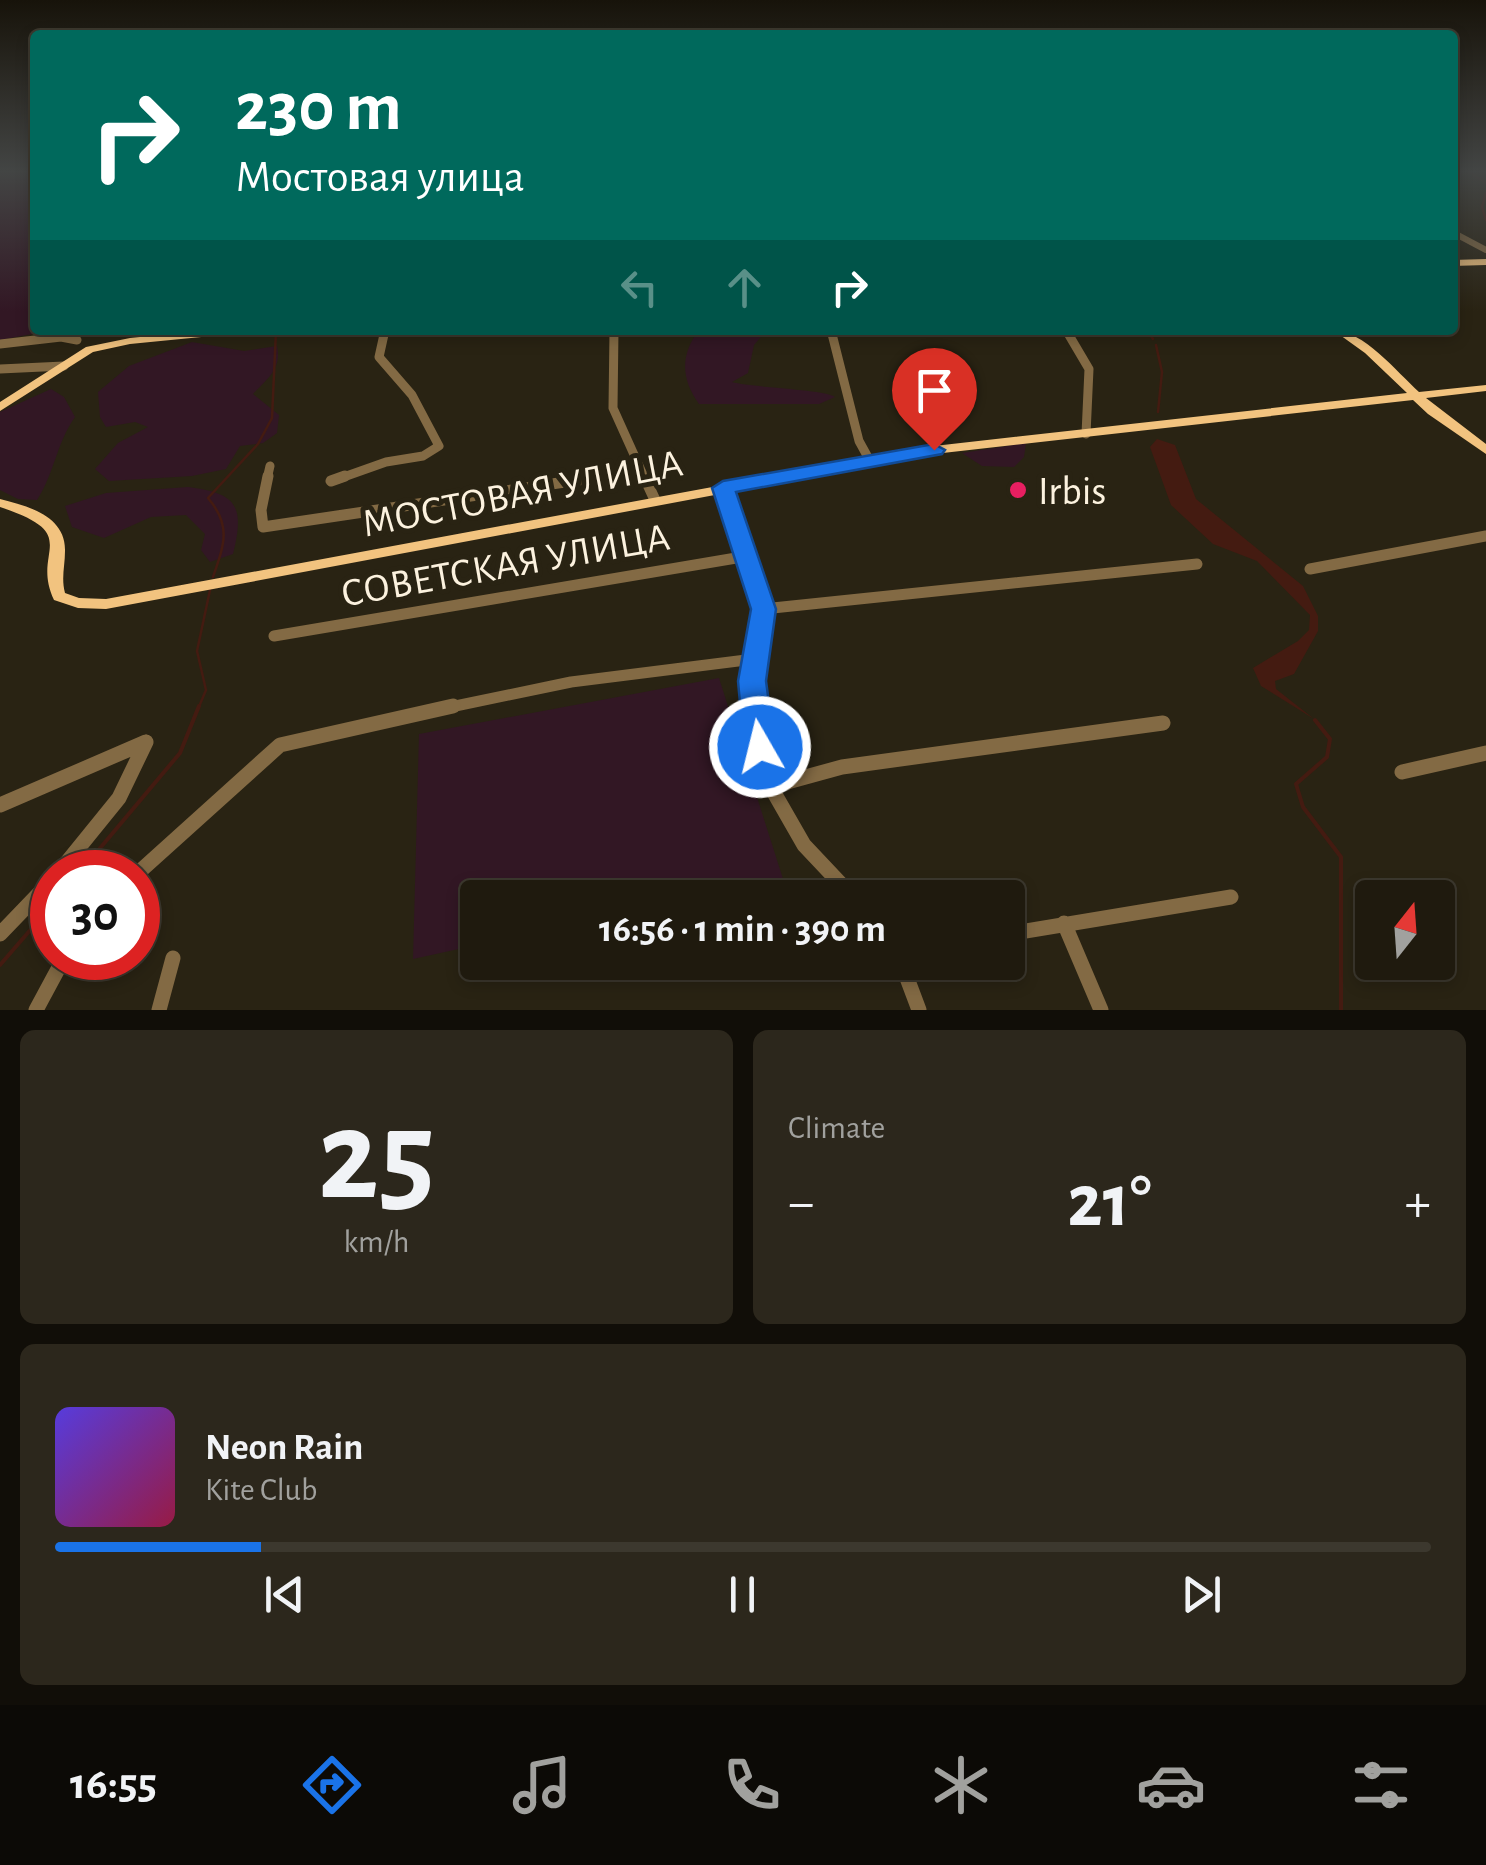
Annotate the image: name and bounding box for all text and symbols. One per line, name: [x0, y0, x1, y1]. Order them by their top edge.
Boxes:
icon: right: [70, 70, 200, 200]
text: 230 m: [235, 73, 402, 143]
text: Мостовая улица: [235, 155, 525, 200]
icon: left: [612, 260, 667, 315]
icon: ahead: [717, 260, 772, 315]
icon: right: [822, 260, 877, 315]
pin: [892, 348, 977, 451]
icon: arrive: [907, 363, 962, 418]
street label: МОСТОВАЯ УЛИЦА: [359, 443, 686, 545]
place label: Irbis: [1038, 472, 1106, 512]
marker: Irbis: [1007, 479, 1029, 501]
street label: СОВЕТСКАЯ УЛИЦА: [338, 517, 673, 615]
position arrow: [708, 695, 812, 799]
speed limit sign: 30: [30, 850, 160, 980]
north arrow: [1355, 880, 1455, 980]
map controls: [1355, 880, 1455, 980]
text: 16:56 · 1 min · 390 m: [599, 911, 886, 949]
text: 25: [318, 1093, 435, 1223]
text: Climate: [788, 1112, 885, 1144]
text: 21°: [1067, 1165, 1152, 1240]
text: −: [788, 1176, 814, 1231]
text: +: [1405, 1176, 1431, 1231]
text: km/h: [343, 1226, 410, 1258]
text: Neon Rain: [205, 1429, 363, 1467]
text: Kite Club: [205, 1474, 317, 1506]
icon: previous: [257, 1567, 312, 1622]
icon: pause: [715, 1567, 770, 1622]
icon: next: [1174, 1567, 1229, 1622]
icon: directions: [297, 1750, 367, 1820]
icon: music: [507, 1750, 577, 1820]
icon: phone: [717, 1750, 787, 1820]
icon: climate: [926, 1750, 996, 1820]
icon: car: [1136, 1750, 1206, 1820]
icon: filters: [1346, 1750, 1416, 1820]
text: 16:55: [70, 1762, 157, 1807]

